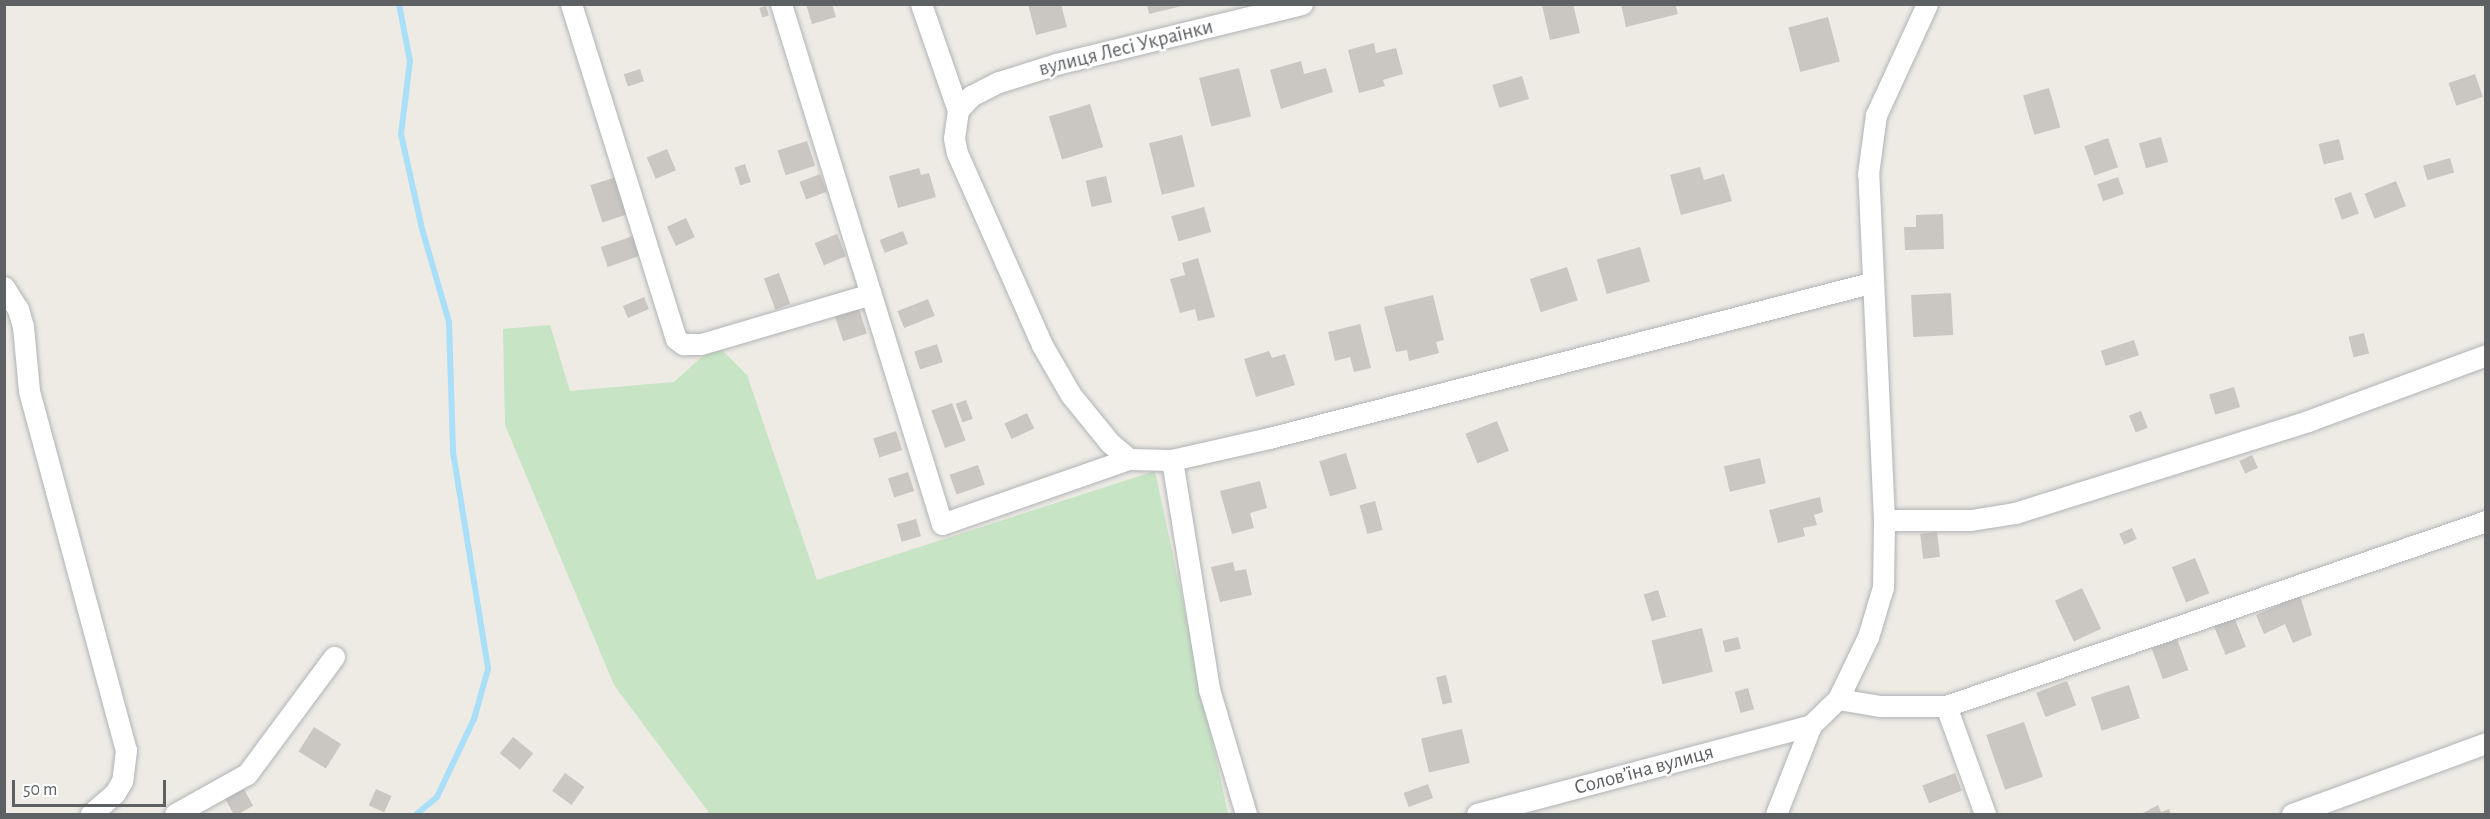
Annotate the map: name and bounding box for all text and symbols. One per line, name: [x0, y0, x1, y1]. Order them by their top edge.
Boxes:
street label: вулиця Лесі Українки: [1036, 14, 1216, 82]
street label: Соловʼїна вулиця: [1572, 739, 1716, 801]
scale bar: [15, 768, 170, 806]
text: 50 m: [23, 781, 57, 799]

